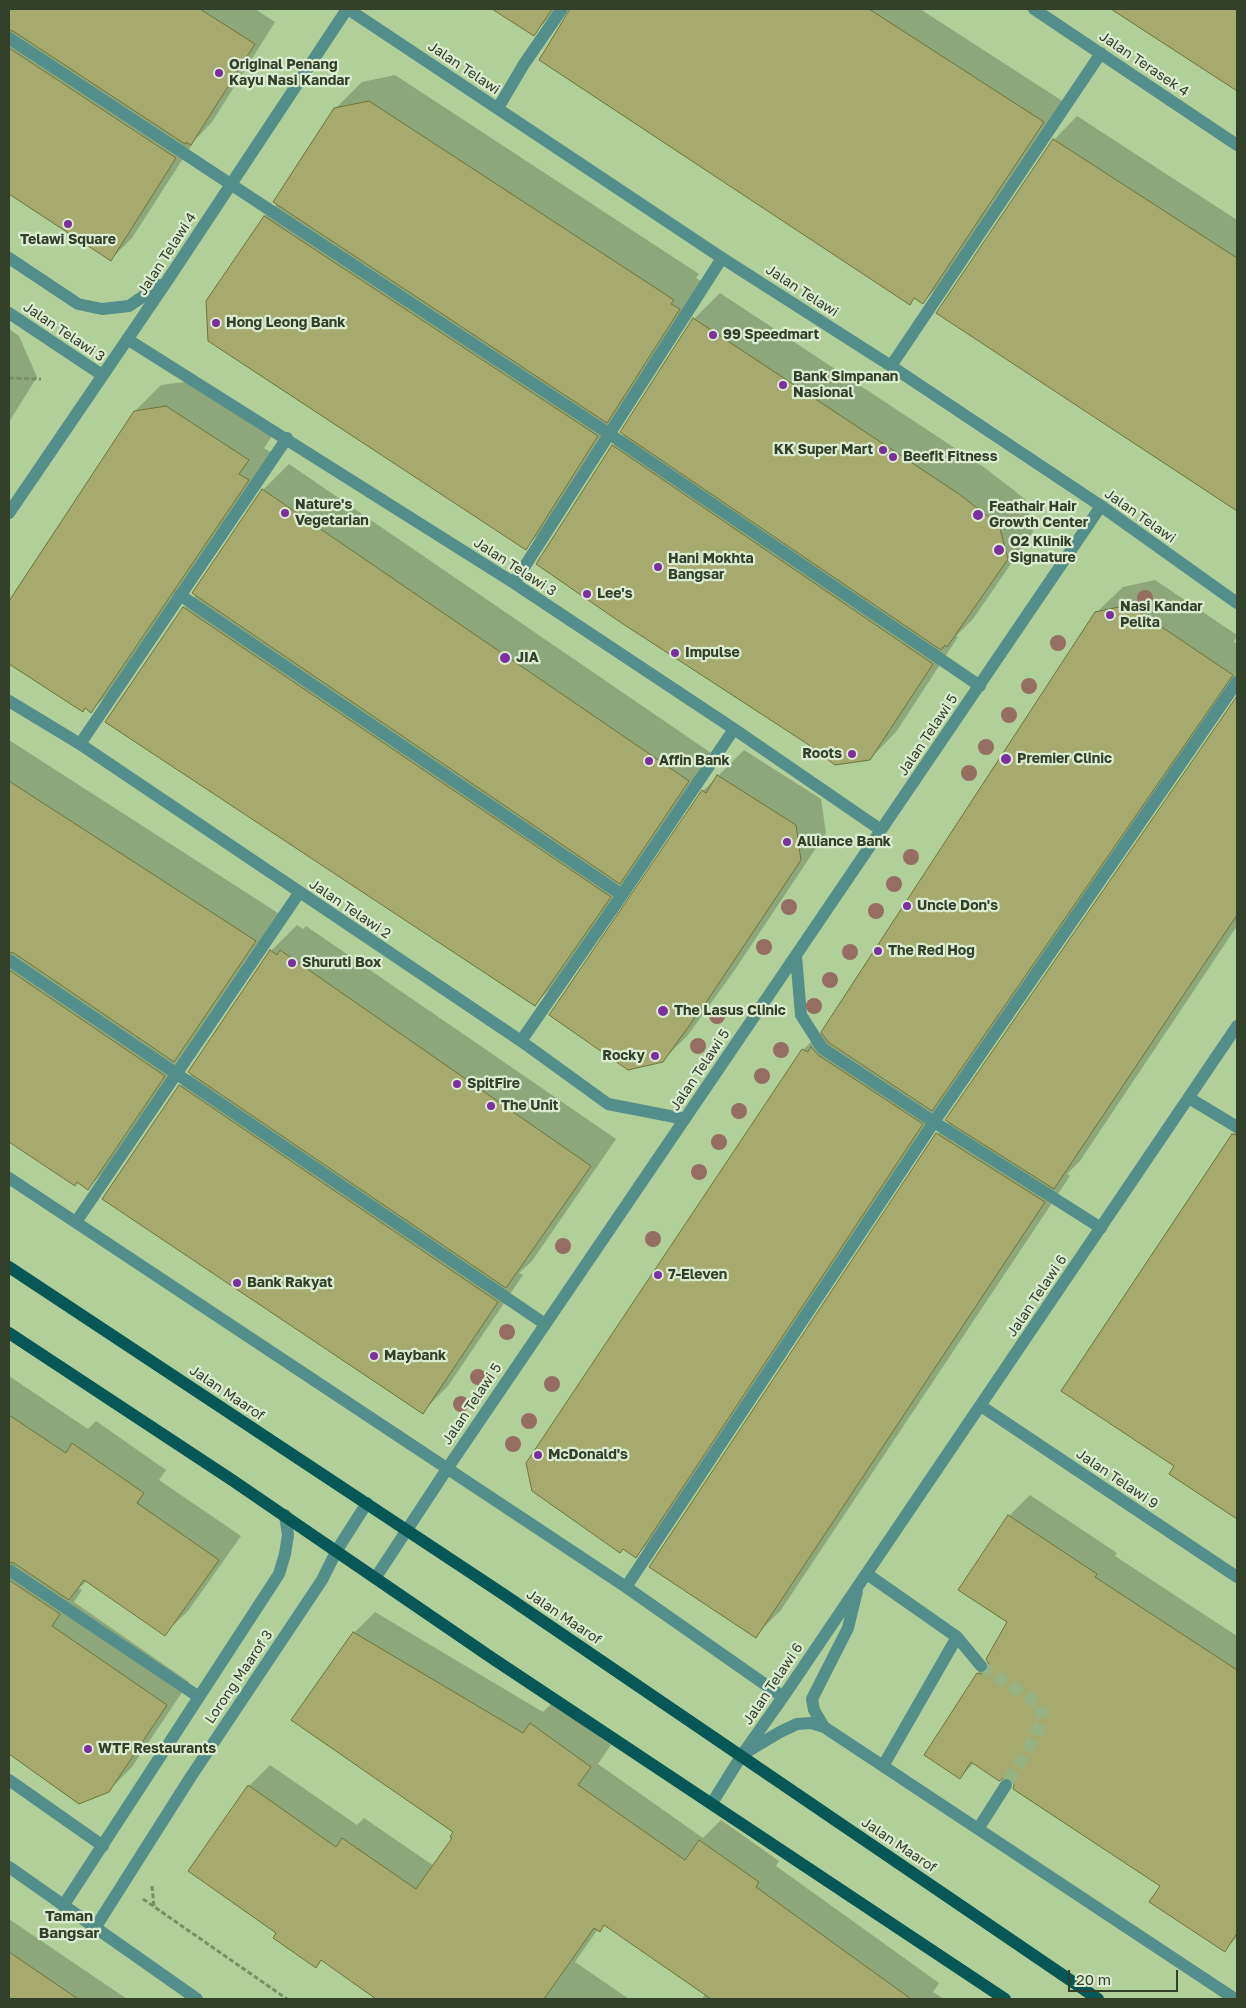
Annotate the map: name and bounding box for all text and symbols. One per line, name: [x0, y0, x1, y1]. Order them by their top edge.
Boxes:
street label: Jalan Terasek 4: [1096, 28, 1192, 100]
street label: Jalan Telawi: [425, 38, 503, 98]
place label: Original Penang Kayu Nasi Kandar: [229, 57, 350, 90]
marker: Original Penang Kayu Nasi Kandar: [213, 67, 225, 79]
street label: Jalan Telawi 4: [134, 210, 200, 298]
marker: Telawi Square: [62, 218, 74, 230]
place label: Telawi Square: [20, 232, 116, 248]
street label: Jalan Telawi: [763, 261, 841, 321]
street label: Jalan Telawi 3: [20, 299, 108, 365]
place label: Hong Leong Bank: [226, 315, 345, 331]
marker: Hong Leong Bank: [210, 317, 222, 329]
place label: 99 Speedmart: [723, 327, 819, 343]
marker: 99 Speedmart: [707, 329, 719, 341]
place label: Bank Simpanan Nasional: [793, 369, 898, 402]
marker: Bank Simpanan Nasional: [777, 379, 789, 391]
place label: KK Super Mart: [774, 442, 873, 458]
marker: KK Super Mart: [877, 444, 889, 456]
place label: Beefit Fitness: [903, 449, 998, 465]
marker: Beefit Fitness: [887, 451, 899, 463]
street label: Jalan Telawi: [1101, 485, 1179, 547]
place label: Nature's Vegetarian: [295, 497, 369, 530]
place label: Feathair Hair Growth Center: [989, 499, 1088, 532]
marker: Nature's Vegetarian: [279, 507, 291, 519]
marker: Feathair Hair Growth Center: [971, 508, 985, 522]
street label: Jalan Telawi 3: [471, 534, 559, 600]
place label: O2 Klinik Signature: [1010, 534, 1076, 566]
marker: O2 Klinik Signature: [992, 543, 1006, 557]
place label: Hani Mokhta Bangsar: [668, 551, 754, 584]
marker: Hani Mokhta Bangsar: [652, 561, 664, 573]
place label: Lee's: [597, 586, 633, 602]
marker: Lee's: [581, 588, 593, 600]
place label: Nasi Kandar Pelita: [1120, 599, 1203, 632]
marker: Nasi Kandar Pelita: [1104, 609, 1116, 621]
place label: Impulse: [685, 645, 740, 661]
marker: Impulse: [669, 647, 681, 659]
place label: JIA: [516, 650, 539, 666]
marker: JIA: [498, 651, 512, 665]
street label: Jalan Telawi 5: [895, 691, 961, 779]
place label: Roots: [802, 746, 842, 762]
marker: Roots: [846, 748, 858, 760]
place label: Premier Clinic: [1017, 751, 1112, 767]
marker: Premier Clinic: [999, 752, 1013, 766]
place label: Affin Bank: [659, 753, 730, 769]
marker: Affin Bank: [643, 755, 655, 767]
place label: Alliance Bank: [797, 834, 891, 850]
marker: Alliance Bank: [781, 836, 793, 848]
street label: Jalan Telawi 2: [306, 876, 394, 942]
place label: Uncle Don's: [917, 898, 998, 914]
marker: Uncle Don's: [901, 900, 913, 912]
place label: The Red Hog: [888, 943, 975, 959]
marker: The Red Hog: [872, 945, 884, 957]
place label: Shuruti Box: [302, 955, 381, 971]
marker: Shuruti Box: [286, 957, 298, 969]
place label: The Lasus Clinic: [674, 1003, 786, 1019]
marker: The Lasus Clinic: [656, 1004, 670, 1018]
street label: Jalan Telawi 5: [667, 1026, 733, 1114]
place label: Rocky: [602, 1048, 645, 1064]
marker: Rocky: [649, 1050, 661, 1062]
place label: SpitFire: [467, 1076, 520, 1092]
marker: SpitFire: [451, 1078, 463, 1090]
place label: The Unit: [501, 1098, 558, 1114]
marker: The Unit: [485, 1100, 497, 1112]
street label: Jalan Telawi 6: [1003, 1252, 1071, 1340]
place label: 7-Eleven: [668, 1267, 727, 1283]
marker: 7-Eleven: [652, 1269, 664, 1281]
place label: Bank Rakyat: [247, 1275, 333, 1291]
marker: Bank Rakyat: [231, 1277, 243, 1289]
place label: Maybank: [384, 1348, 446, 1364]
marker: Maybank: [368, 1350, 380, 1362]
street label: Jalan Telawi 5: [439, 1360, 505, 1448]
street label: Jalan Maarof: [186, 1362, 268, 1424]
street label: Jalan Telawi 9: [1073, 1445, 1161, 1513]
place label: McDonald's: [548, 1447, 628, 1463]
marker: McDonald's: [532, 1449, 544, 1461]
street label: Jalan Maarof: [523, 1586, 605, 1648]
street label: Lorong Maarof 3: [202, 1627, 276, 1727]
street label: Jalan Telawi 6: [739, 1640, 807, 1728]
place label: WTF Restaurants: [98, 1741, 216, 1757]
marker: WTF Restaurants: [82, 1743, 94, 1755]
street label: Jalan Maarof: [858, 1814, 940, 1876]
district label: Taman Bangsar: [39, 1907, 99, 1942]
scale bar: [1071, 1960, 1181, 1992]
text: 20 m: [1076, 1970, 1111, 1988]

